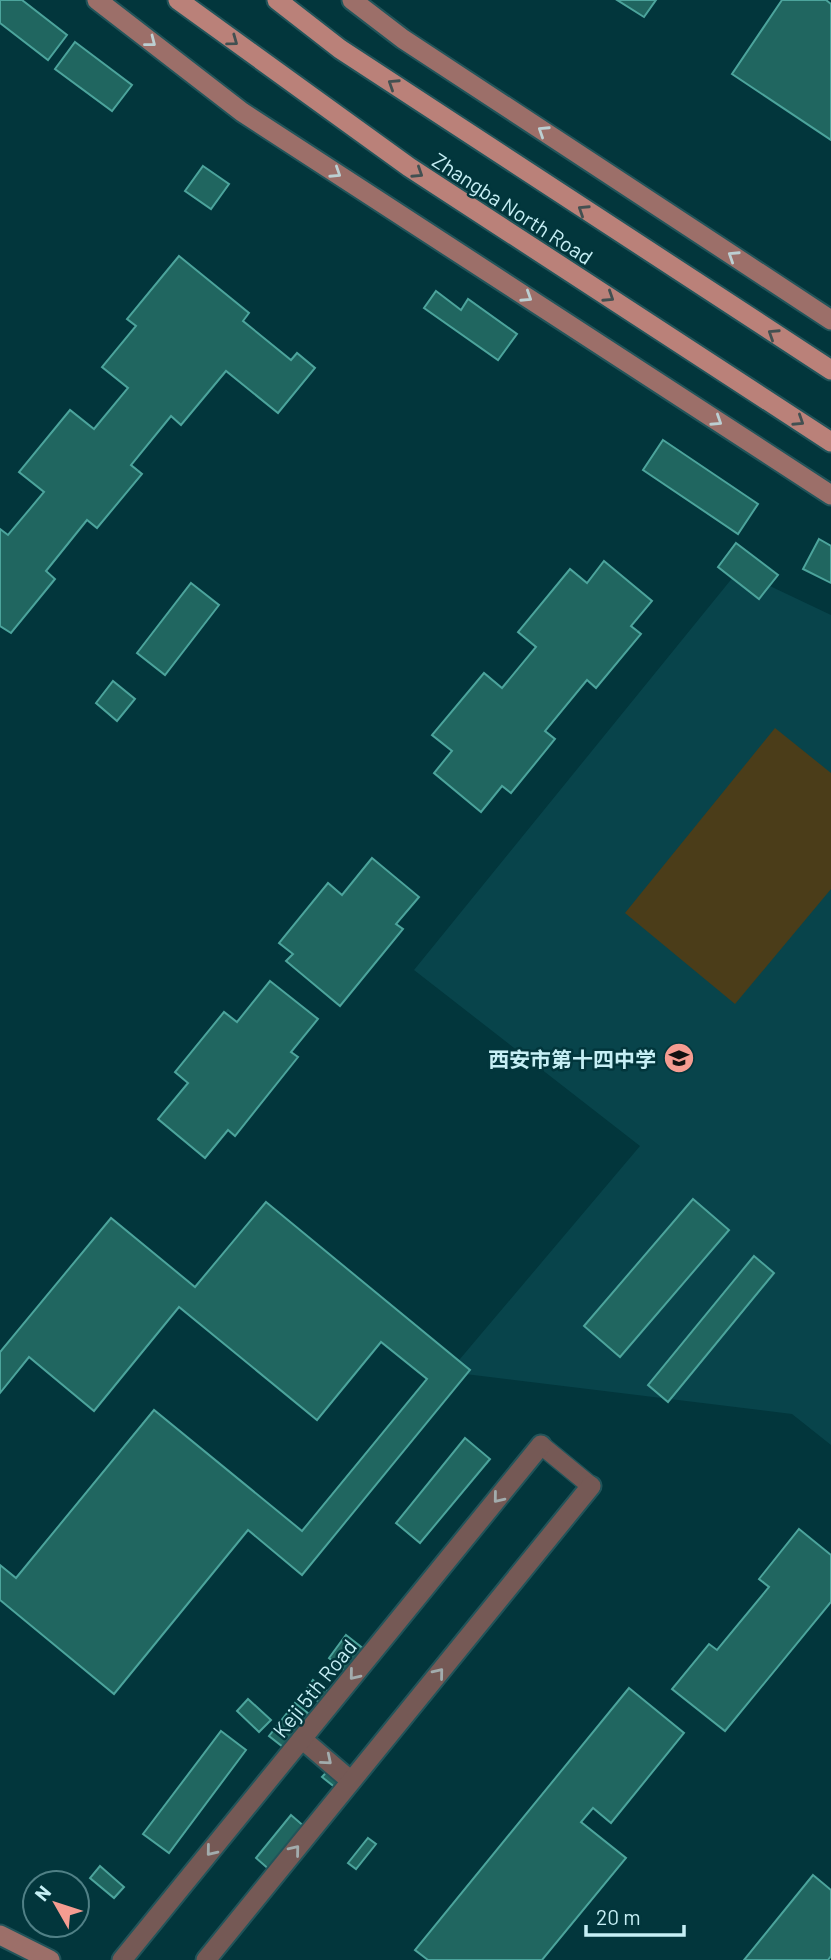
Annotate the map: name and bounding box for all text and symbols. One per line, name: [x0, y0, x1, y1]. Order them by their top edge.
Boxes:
one-way arrow: [225, 32, 238, 45]
one-way arrow: [143, 33, 155, 46]
one-way arrow: [388, 80, 401, 93]
one-way arrow: [537, 126, 550, 139]
street label: Zhangba North Road: [428, 147, 598, 269]
one-way arrow: [410, 164, 423, 177]
one-way arrow: [328, 165, 341, 177]
one-way arrow: [577, 205, 590, 218]
one-way arrow: [728, 251, 741, 264]
one-way arrow: [519, 289, 532, 302]
one-way arrow: [601, 289, 614, 302]
one-way arrow: [768, 329, 781, 342]
one-way arrow: [710, 413, 723, 426]
one-way arrow: [792, 413, 805, 426]
school or university icon: 西安市第十四中学: [662, 1041, 696, 1075]
place label: 西安市第十四中学: [488, 1046, 656, 1071]
one-way arrow: [493, 1491, 506, 1503]
street label: Keji 5th Road: [267, 1634, 361, 1742]
one-way arrow: [350, 1666, 362, 1679]
one-way arrow: [431, 1669, 443, 1682]
one-way arrow: [318, 1752, 331, 1764]
one-way arrow: [206, 1844, 219, 1856]
one-way arrow: [287, 1845, 300, 1858]
north arrow: [21, 1869, 91, 1939]
text: N: [29, 1881, 55, 1905]
scale bar: [586, 1894, 684, 1938]
text: 20 m: [596, 1904, 641, 1929]

